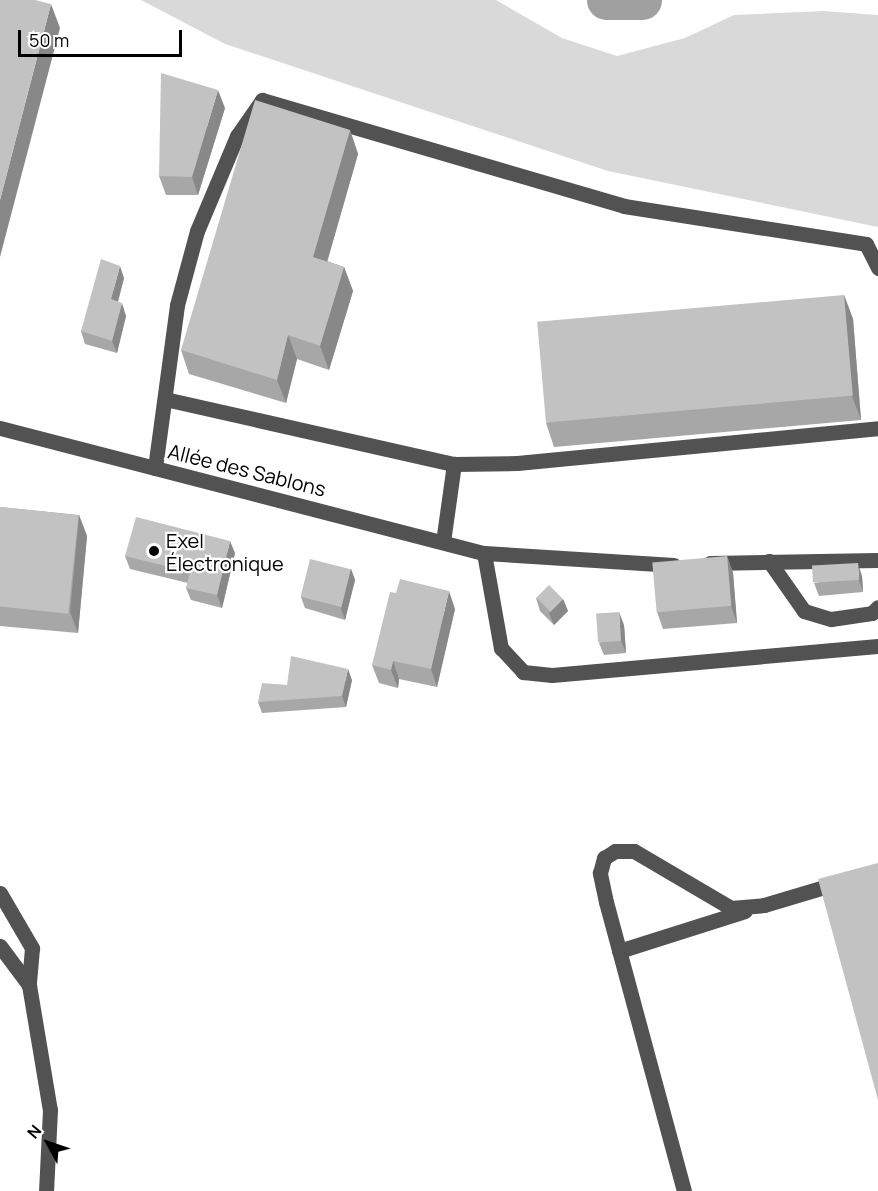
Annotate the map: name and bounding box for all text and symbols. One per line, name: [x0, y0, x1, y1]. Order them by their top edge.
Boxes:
scale bar: [21, 18, 184, 56]
text: 50 m: [29, 28, 69, 52]
street label: Allée des Sablons: [166, 439, 328, 501]
place label: Exel Électronique: [166, 528, 284, 575]
marker: Exel Électronique: [147, 544, 161, 558]
north arrow: [18, 1113, 78, 1173]
text: N: [22, 1120, 46, 1143]

